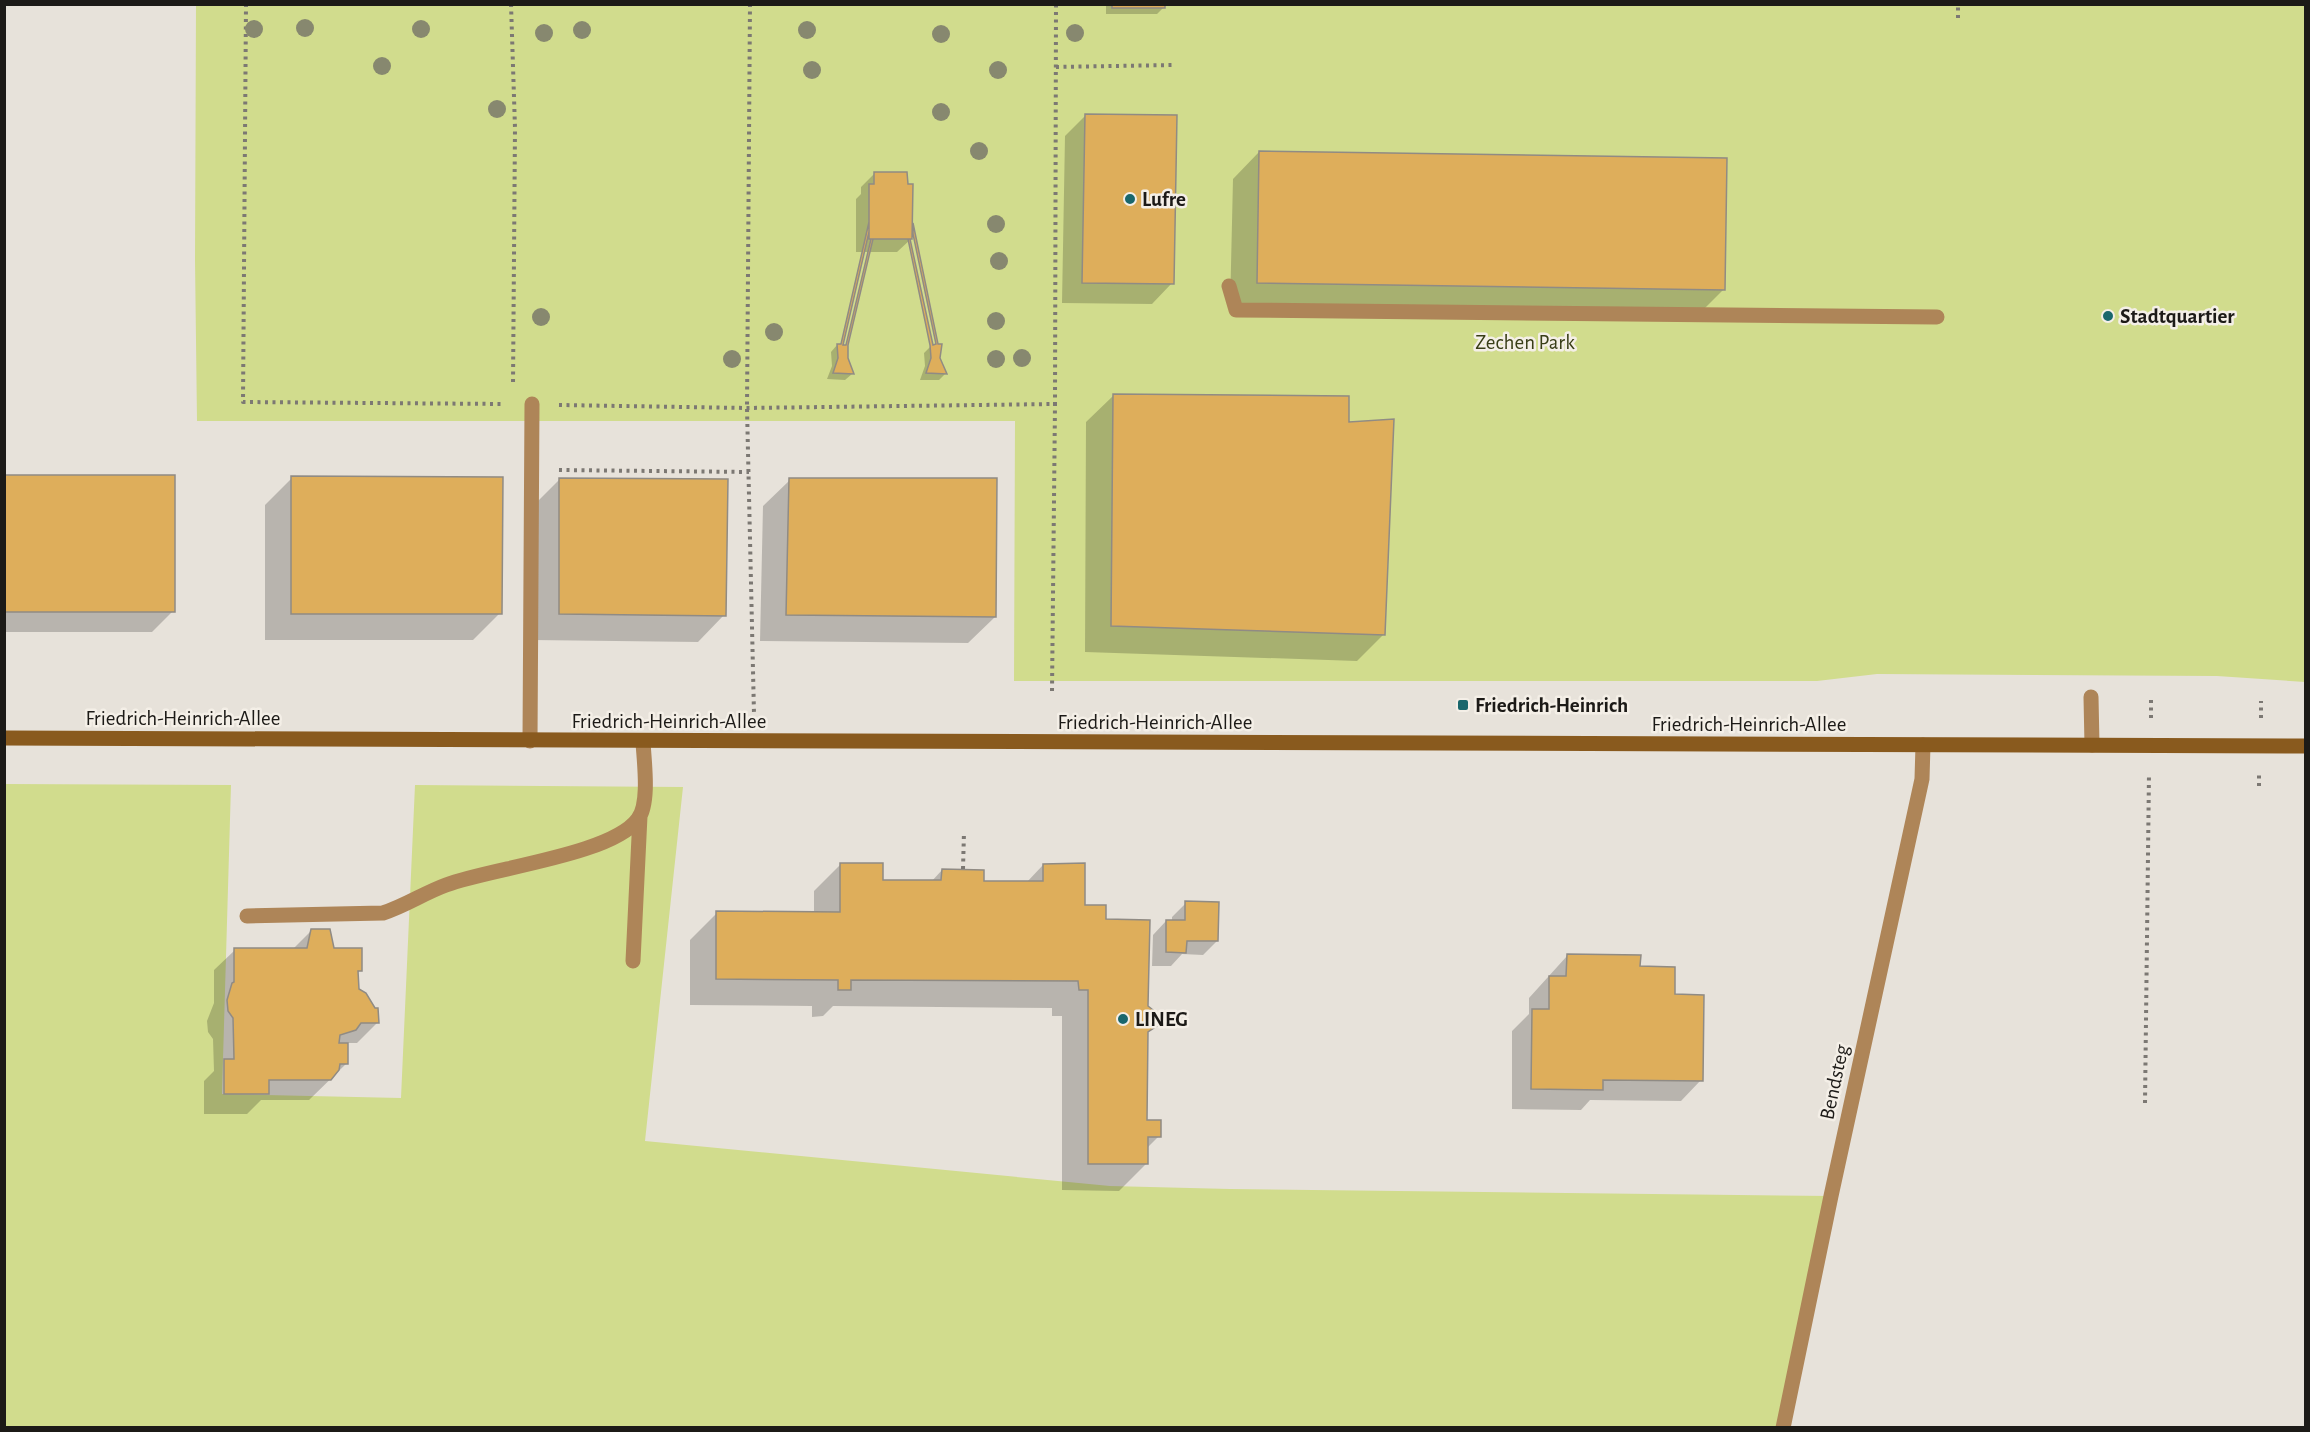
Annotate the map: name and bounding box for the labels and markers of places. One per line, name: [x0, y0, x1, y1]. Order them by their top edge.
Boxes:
place label: Lufre: [1142, 189, 1186, 210]
marker: Lufre: [1123, 192, 1137, 206]
place label: Stadtquartier: [2120, 306, 2235, 327]
marker: Stadtquartier: [2101, 309, 2115, 323]
place label: Friedrich-Heinrich: [1475, 695, 1628, 716]
marker: Friedrich-Heinrich: [1456, 698, 1470, 712]
place label: LINEG: [1135, 1009, 1188, 1030]
marker: LINEG: [1116, 1012, 1130, 1026]

